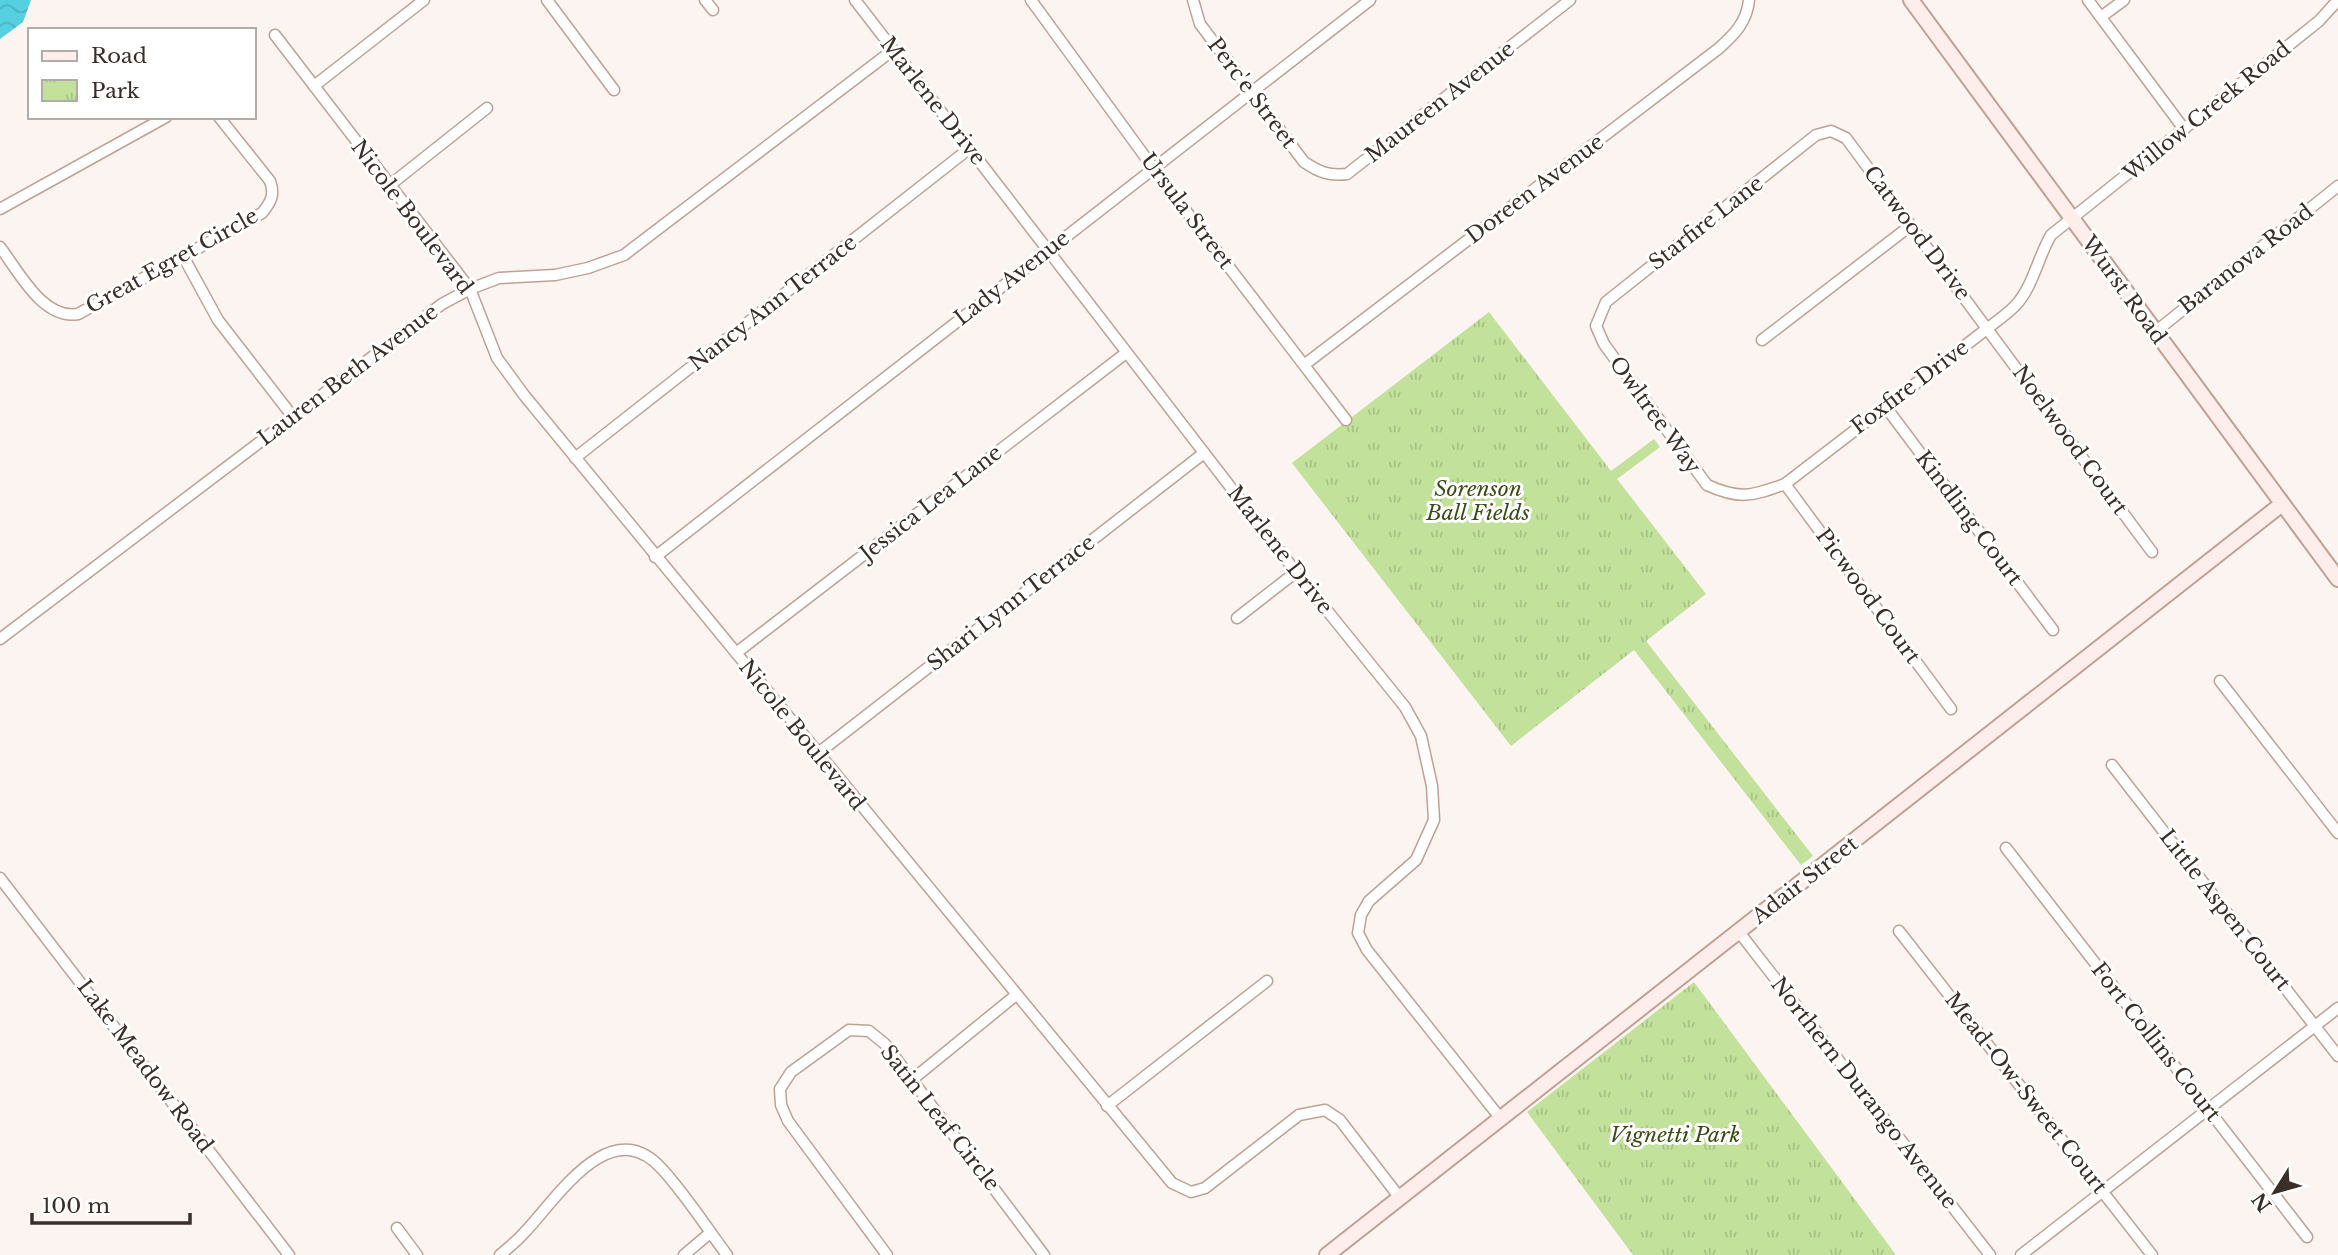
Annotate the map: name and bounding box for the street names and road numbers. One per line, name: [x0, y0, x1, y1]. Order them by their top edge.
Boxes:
street label: Marlene Drive: [875, 32, 991, 170]
street label: Perc'e Street: [1202, 32, 1302, 154]
street label: Maureen Avenue: [1360, 36, 1520, 168]
street label: Willow Creek Road: [2118, 36, 2296, 187]
street label: Doreen Avenue: [1461, 129, 1609, 249]
street label: Nicole Boulevard: [346, 135, 478, 299]
street label: Ursula Street: [1135, 148, 1239, 274]
street label: Catwood Drive: [1858, 161, 1976, 305]
street label: Starfire Lane: [1644, 170, 1768, 276]
street label: Baranova Road: [2174, 199, 2318, 319]
street label: Great Egret Circle: [81, 203, 263, 319]
street label: Lady Avenue: [949, 225, 1075, 331]
street label: Nancy Ann Terrace: [684, 229, 862, 377]
street label: Wurst Road: [2075, 230, 2172, 349]
street label: Lauren Beth Avenue: [253, 299, 443, 451]
street label: Foxfire Drive: [1846, 334, 1974, 440]
street label: Owltree Way: [1604, 351, 1707, 479]
street label: Noelwood Court: [2007, 360, 2133, 520]
street label: Jessica Lea Lane: [853, 440, 1007, 568]
street label: Kindling Court: [1910, 446, 2028, 590]
street label: Marlene Drive: [1222, 481, 1338, 619]
street label: Picwood Court: [1810, 523, 1926, 669]
street label: Shari Lynn Terrace: [922, 529, 1100, 677]
street label: Nicole Boulevard: [733, 654, 871, 816]
street label: Little Aspen Court: [2154, 824, 2296, 996]
street label: Adair Street: [1746, 830, 1863, 930]
street label: Fort Collins Court: [2086, 957, 2226, 1127]
street label: Northern Durango Avenue: [1765, 972, 1963, 1214]
street label: Lake Meadow Road: [71, 974, 219, 1158]
street label: Mead-Ow-Sweet Court: [1939, 987, 2113, 1199]
street label: Satin Leaf Circle: [875, 1040, 1005, 1196]

